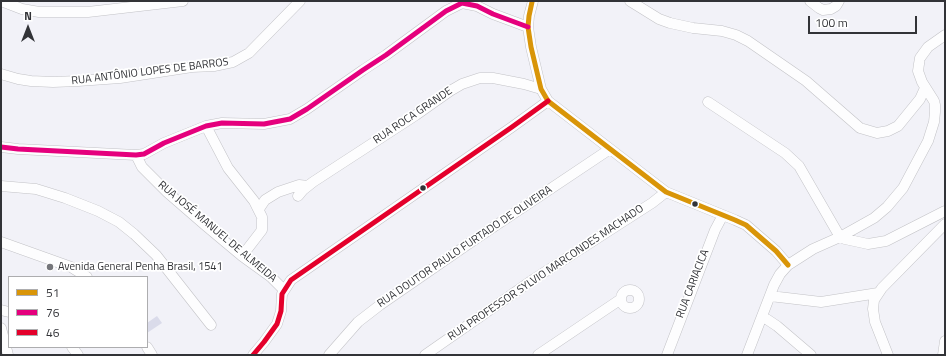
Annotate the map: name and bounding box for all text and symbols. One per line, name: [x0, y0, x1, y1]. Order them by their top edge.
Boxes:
north arrow: [8, 8, 48, 48]
text: N: [24, 8, 32, 24]
scale bar: [810, 8, 919, 34]
text: 100 m: [815, 13, 848, 32]
street label: RUA ANTÔNIO LOPES DE BARROS: [71, 56, 229, 88]
street label: RUA ROCA GRANDE: [371, 85, 455, 147]
street label: RUA JOSÉ MANUEL DE ALMEIDA: [155, 179, 279, 285]
street label: RUA DOUTOR PAULO FURTADO DE OLIVEIRA: [375, 183, 555, 311]
unlabelled marker: [418, 183, 428, 193]
unlabelled marker: [690, 199, 700, 209]
street label: RUA PROFESSOR SYLVIO MARCONDES MACHADO: [446, 202, 646, 344]
street label: RUA CARIACICA: [674, 248, 712, 320]
place label: Avenida General Penha Brasil, 1541: [58, 260, 223, 274]
marker: Avenida General Penha Brasil, 1541: [45, 262, 55, 272]
legend: [8, 276, 148, 348]
text: 51: [46, 283, 59, 302]
text: 76: [46, 303, 59, 322]
text: 46: [46, 323, 59, 342]

